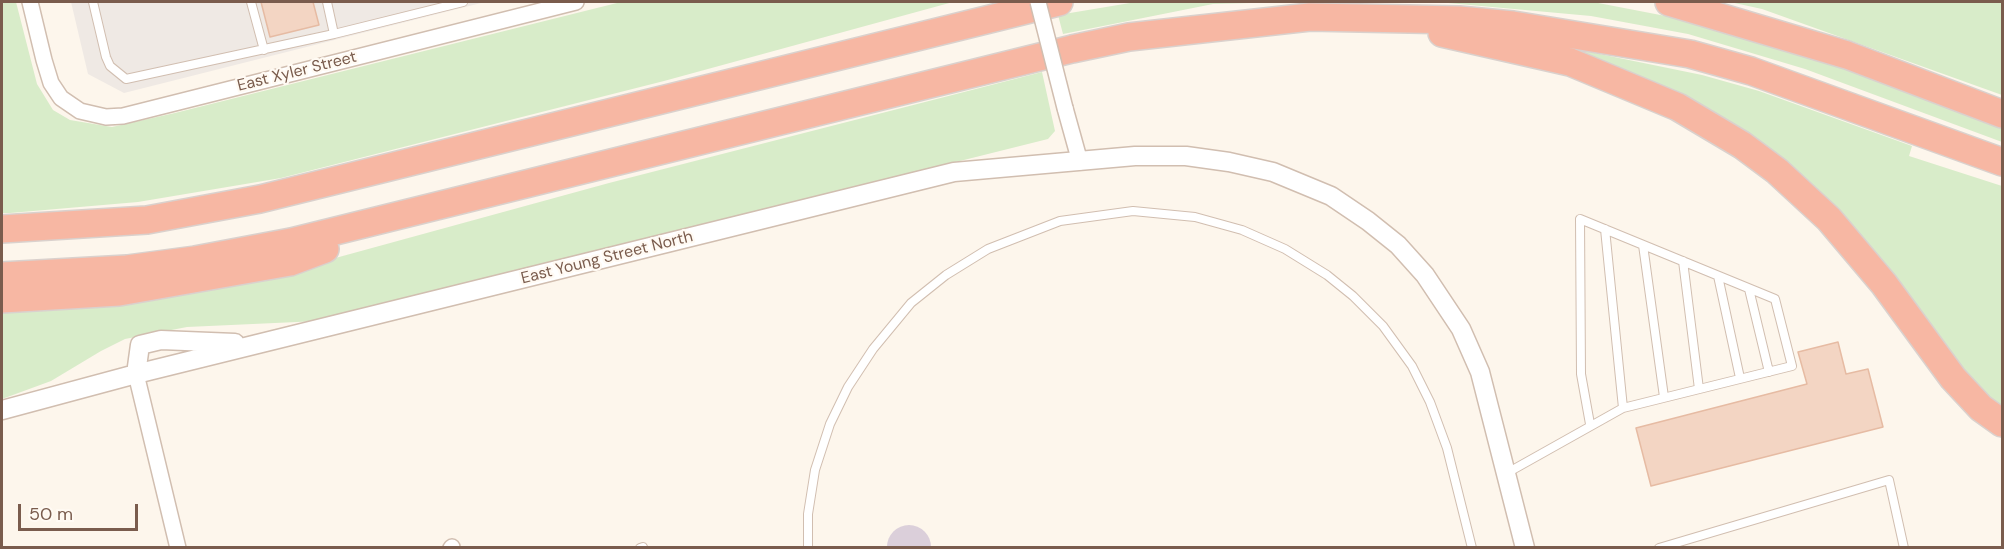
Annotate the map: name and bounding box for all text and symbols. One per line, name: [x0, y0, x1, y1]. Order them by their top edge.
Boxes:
street label: East Xyler Street: [235, 48, 359, 96]
street label: East Young Street North: [519, 227, 695, 289]
scale bar: [21, 492, 141, 530]
text: 50 m: [29, 502, 73, 526]

